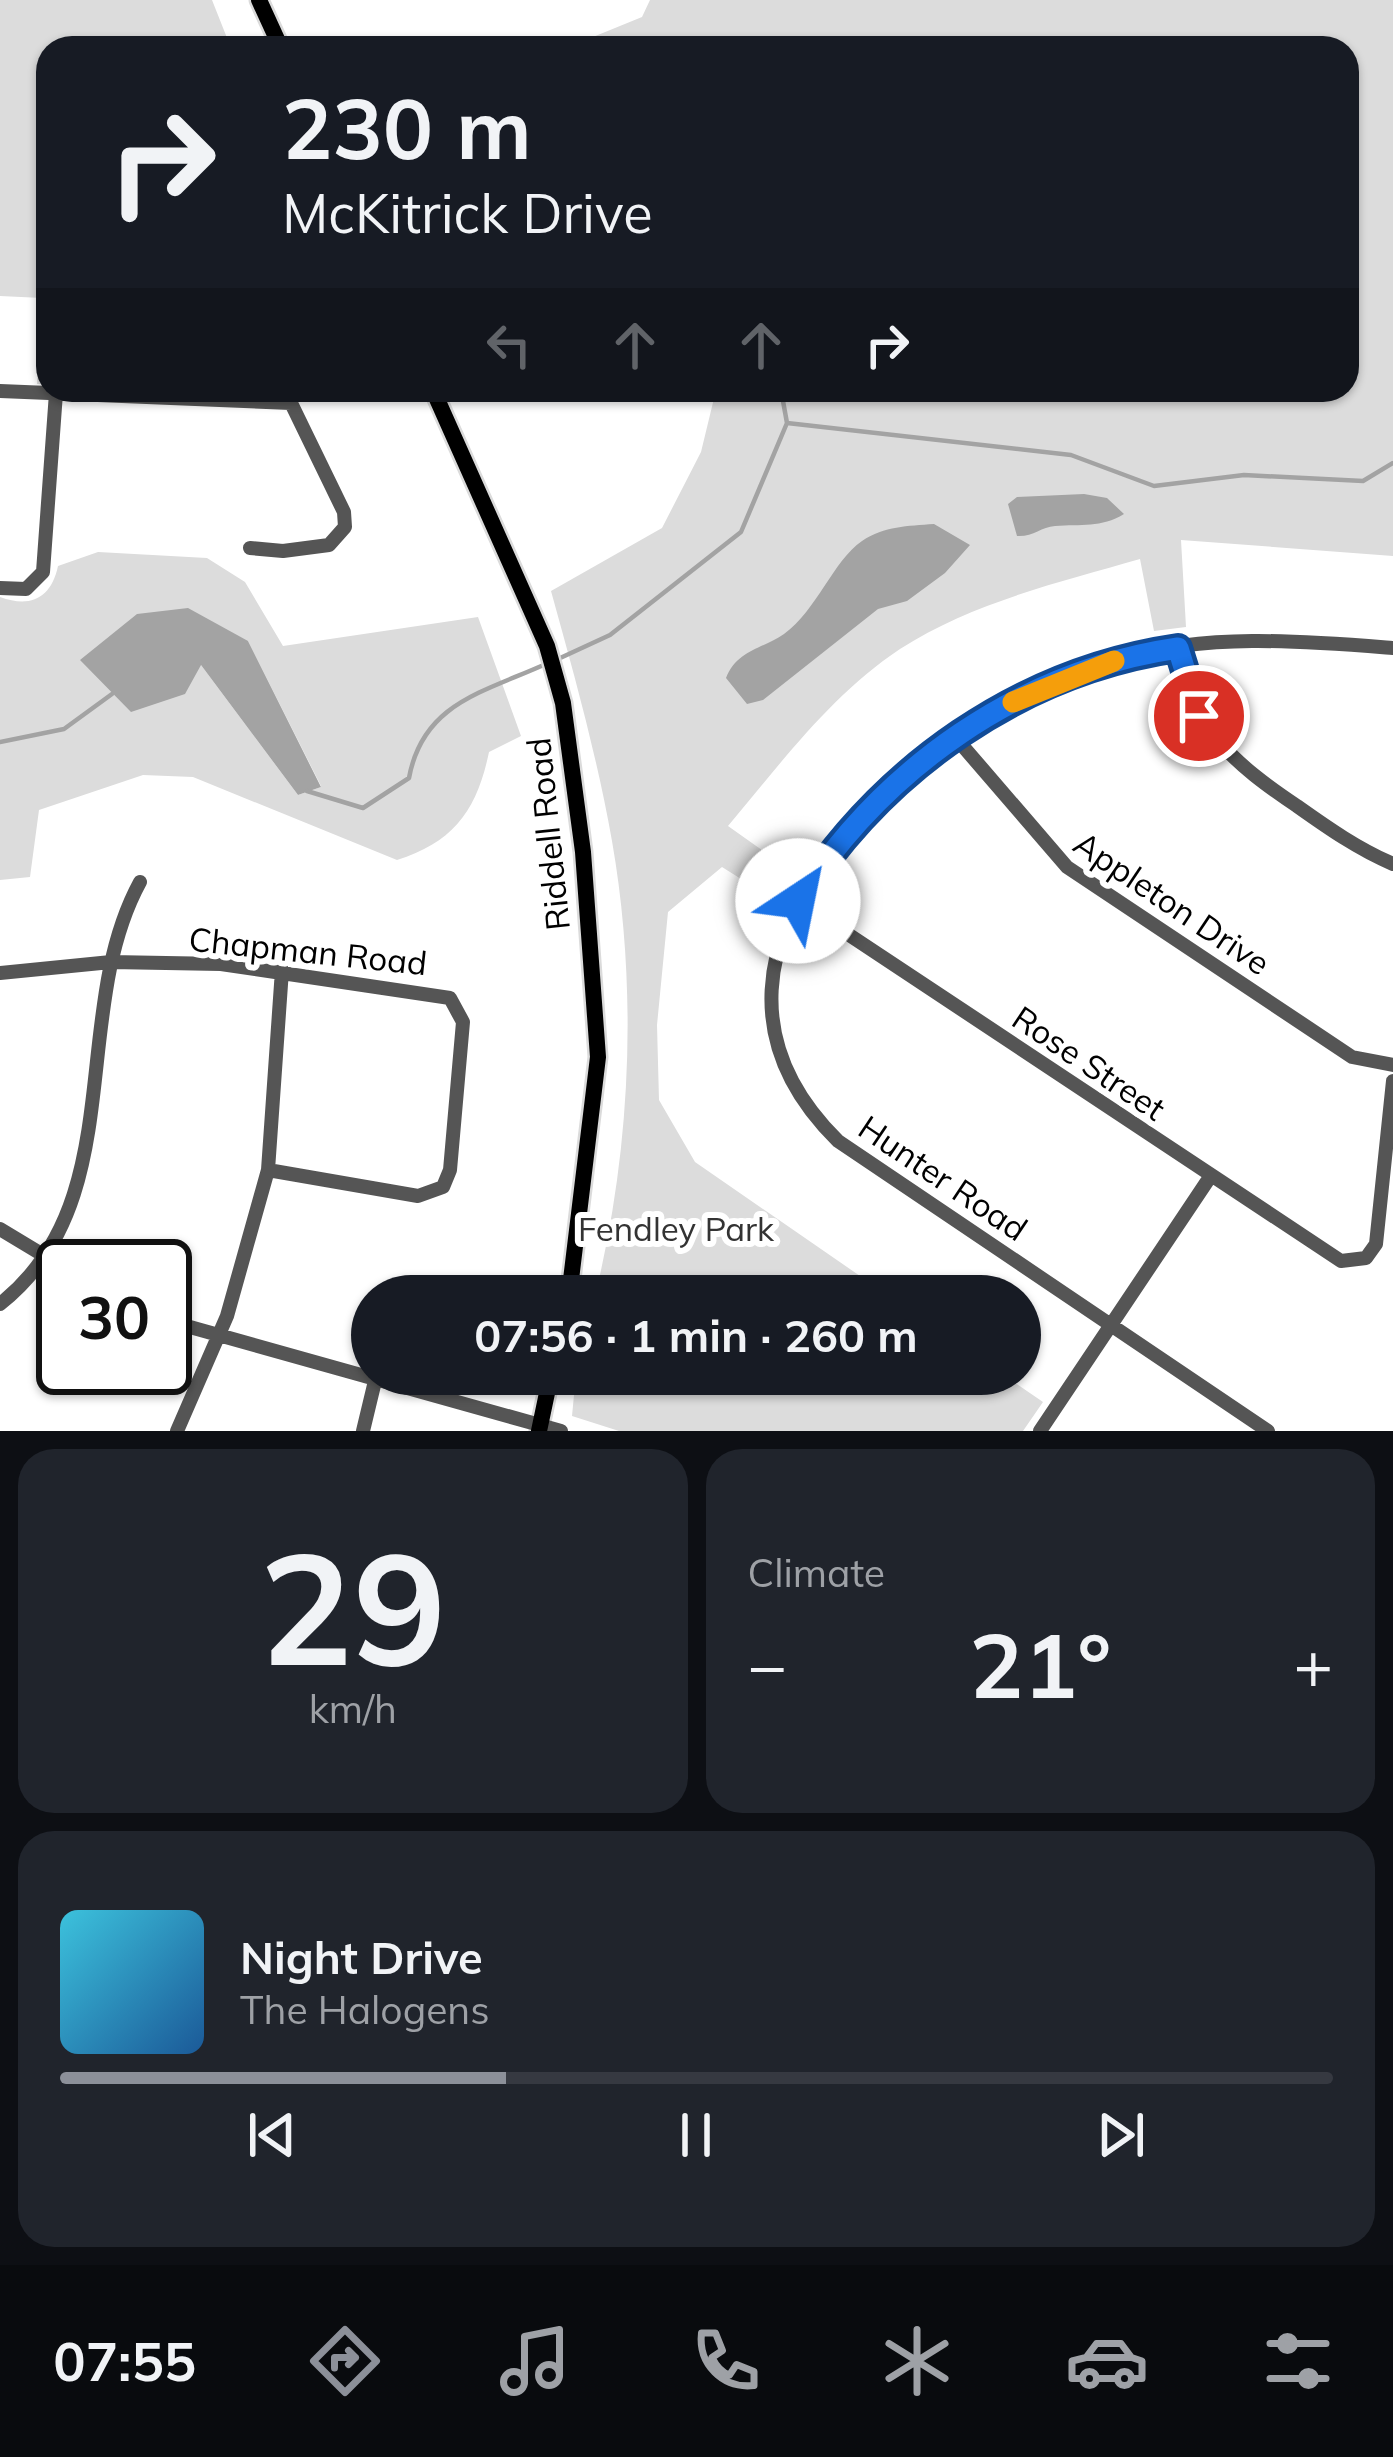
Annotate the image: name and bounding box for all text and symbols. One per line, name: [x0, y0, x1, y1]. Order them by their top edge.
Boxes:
text: 230 m: [282, 75, 532, 180]
icon: right: [84, 84, 240, 240]
text: McKitrick Drive: [282, 179, 653, 247]
icon: left: [476, 312, 542, 378]
icon: ahead: [602, 312, 668, 378]
icon: ahead: [728, 312, 794, 378]
icon: right: [854, 312, 920, 378]
pin: [1148, 665, 1250, 767]
icon: arrive: [1166, 683, 1232, 749]
street label: Riddell Road: [517, 736, 578, 932]
street label: Appleton Drive: [1066, 822, 1278, 983]
position arrow: [735, 838, 861, 964]
street label: Chapman Road: [187, 918, 429, 983]
street label: Rose Street: [1005, 997, 1173, 1129]
street label: Hunter Road: [851, 1106, 1035, 1249]
park label: Fendley Park: [578, 1208, 775, 1249]
speed limit sign: 30: [36, 1239, 192, 1395]
text: 07:56 · 1 min · 260 m: [474, 1307, 918, 1363]
text: 29: [259, 1508, 446, 1704]
text: Climate: [748, 1548, 885, 1597]
text: 21°: [969, 1608, 1111, 1721]
text: −: [748, 1623, 787, 1706]
text: +: [1293, 1623, 1333, 1706]
text: km/h: [309, 1684, 397, 1733]
text: Night Drive: [240, 1929, 483, 1985]
text: The Halogens: [240, 1985, 490, 2034]
icon: previous: [239, 2102, 305, 2168]
icon: pause: [663, 2102, 729, 2168]
icon: next: [1088, 2102, 1154, 2168]
icon: directions: [303, 2319, 387, 2403]
icon: music: [493, 2319, 577, 2403]
icon: phone: [684, 2319, 768, 2403]
icon: climate: [875, 2319, 959, 2403]
icon: car: [1065, 2319, 1149, 2403]
icon: filters: [1256, 2319, 1340, 2403]
text: 07:55: [53, 2327, 196, 2395]

